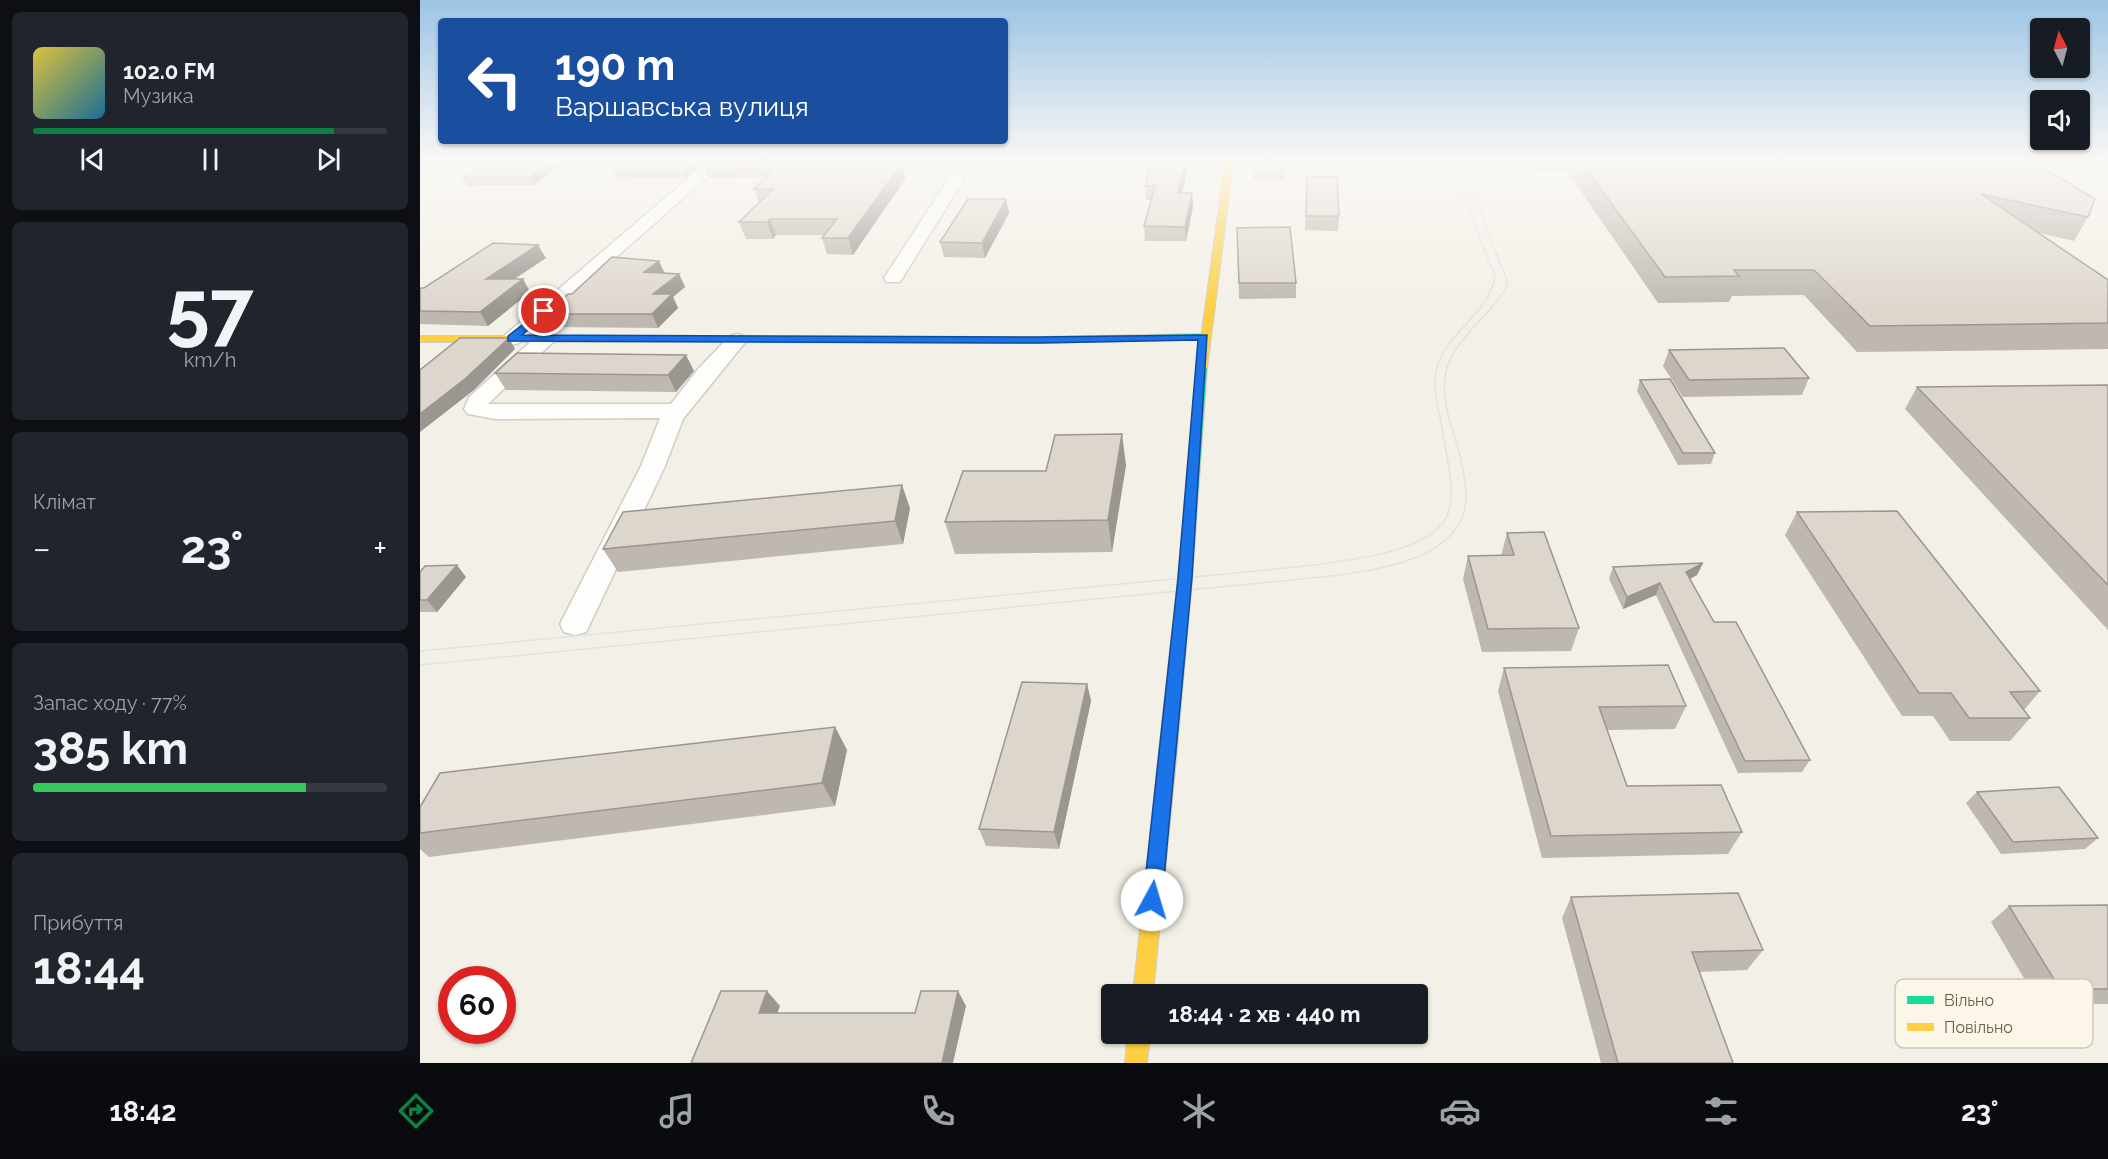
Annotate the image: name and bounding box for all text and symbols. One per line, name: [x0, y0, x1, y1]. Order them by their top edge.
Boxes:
north arrow: [2030, 18, 2090, 78]
map controls: [2030, 18, 2090, 150]
text: 190 m: [555, 41, 675, 90]
icon: left: [456, 42, 534, 120]
text: 102.0 FM: [123, 58, 215, 84]
text: Музика: [123, 84, 194, 108]
button: sound: [2030, 90, 2090, 150]
text: Варшавська вулиця: [555, 91, 809, 122]
icon: previous: [76, 143, 109, 176]
icon: pause: [194, 143, 227, 176]
icon: next: [312, 143, 345, 176]
text: 57: [167, 263, 253, 354]
pin: [518, 285, 569, 336]
icon: arrive: [527, 294, 560, 327]
text: km/h: [184, 348, 236, 372]
text: Клімат: [33, 490, 96, 514]
text: 23°: [181, 521, 243, 574]
text: −: [33, 529, 51, 568]
text: +: [373, 529, 387, 568]
text: Запас ходу · 77%: [33, 691, 187, 715]
text: 385 km: [33, 722, 188, 775]
position arrow: [1120, 868, 1184, 932]
text: Прибуття: [33, 911, 123, 935]
text: 18:44: [33, 942, 145, 995]
speed limit sign: 60: [438, 966, 516, 1044]
legend: [1895, 979, 2093, 1048]
text: Вільно: [1944, 991, 1994, 1010]
text: 18:44 · 2 хв · 440 m: [1169, 1001, 1360, 1027]
text: Повільно: [1944, 1018, 2013, 1037]
icon: directions: [395, 1090, 437, 1132]
icon: music: [656, 1090, 698, 1132]
icon: phone: [917, 1090, 959, 1132]
icon: climate: [1178, 1090, 1220, 1132]
icon: car: [1439, 1090, 1481, 1132]
icon: filters: [1700, 1090, 1742, 1132]
text: 18:42: [109, 1096, 176, 1127]
text: 23°: [1961, 1096, 1998, 1127]

